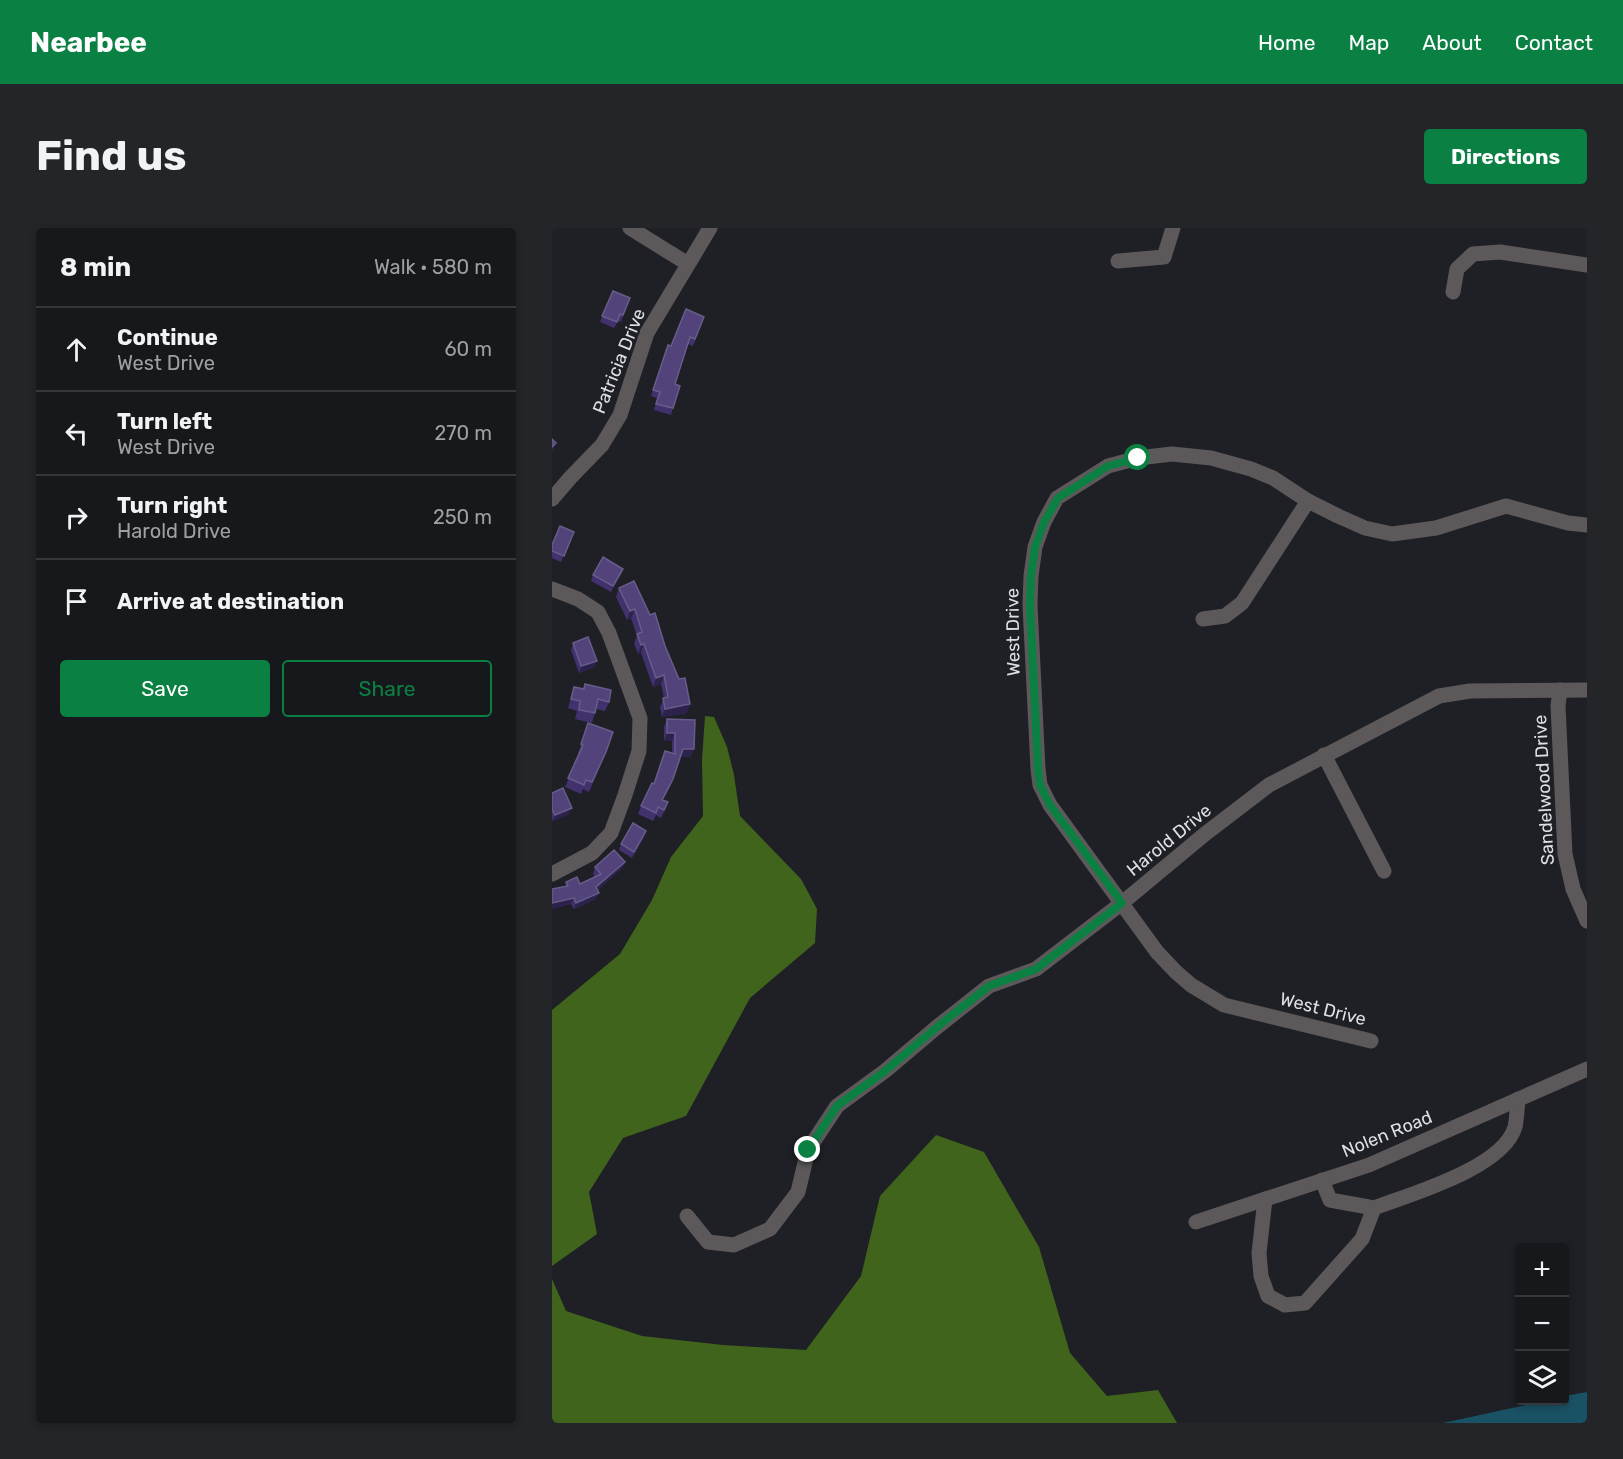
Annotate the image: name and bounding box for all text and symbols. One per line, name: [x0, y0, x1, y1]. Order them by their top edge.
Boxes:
text: Nearbee: [30, 26, 147, 59]
text: Home: [1258, 30, 1315, 55]
text: Map: [1348, 30, 1389, 55]
text: About: [1422, 30, 1482, 55]
text: Contact: [1515, 30, 1593, 55]
button: Directions: [1424, 129, 1587, 184]
text: Find us: [36, 131, 187, 181]
text: 8 min: [60, 252, 131, 283]
text: Walk · 580 m: [374, 255, 492, 279]
street label: Patricia Drive: [588, 305, 650, 417]
text: Continue: [117, 324, 218, 351]
icon: ahead: [60, 333, 93, 366]
text: 60 m: [445, 337, 492, 361]
text: West Drive: [117, 351, 215, 375]
text: Turn left: [117, 408, 212, 435]
icon: left: [60, 417, 93, 450]
text: 270 m: [435, 421, 492, 445]
text: West Drive: [117, 435, 215, 459]
route start: [1124, 444, 1150, 470]
text: Turn right: [117, 492, 227, 519]
icon: right: [60, 501, 93, 534]
text: 250 m: [433, 505, 492, 529]
text: Harold Drive: [117, 519, 231, 543]
icon: arrive: [60, 585, 93, 618]
text: Arrive at destination: [117, 588, 344, 615]
street label: West Drive: [1001, 588, 1025, 676]
button: Save: [60, 660, 270, 717]
button: Share: [282, 660, 492, 717]
street label: Sandelwood Drive: [1529, 714, 1559, 866]
street label: Harold Drive: [1122, 799, 1216, 881]
street label: West Drive: [1278, 988, 1368, 1030]
street label: Nolen Road: [1339, 1106, 1435, 1162]
route end: [794, 1136, 820, 1162]
map controls: [1515, 1243, 1569, 1405]
button: +: [1515, 1243, 1569, 1297]
button: −: [1515, 1297, 1569, 1351]
button: layers: [1515, 1351, 1569, 1405]

